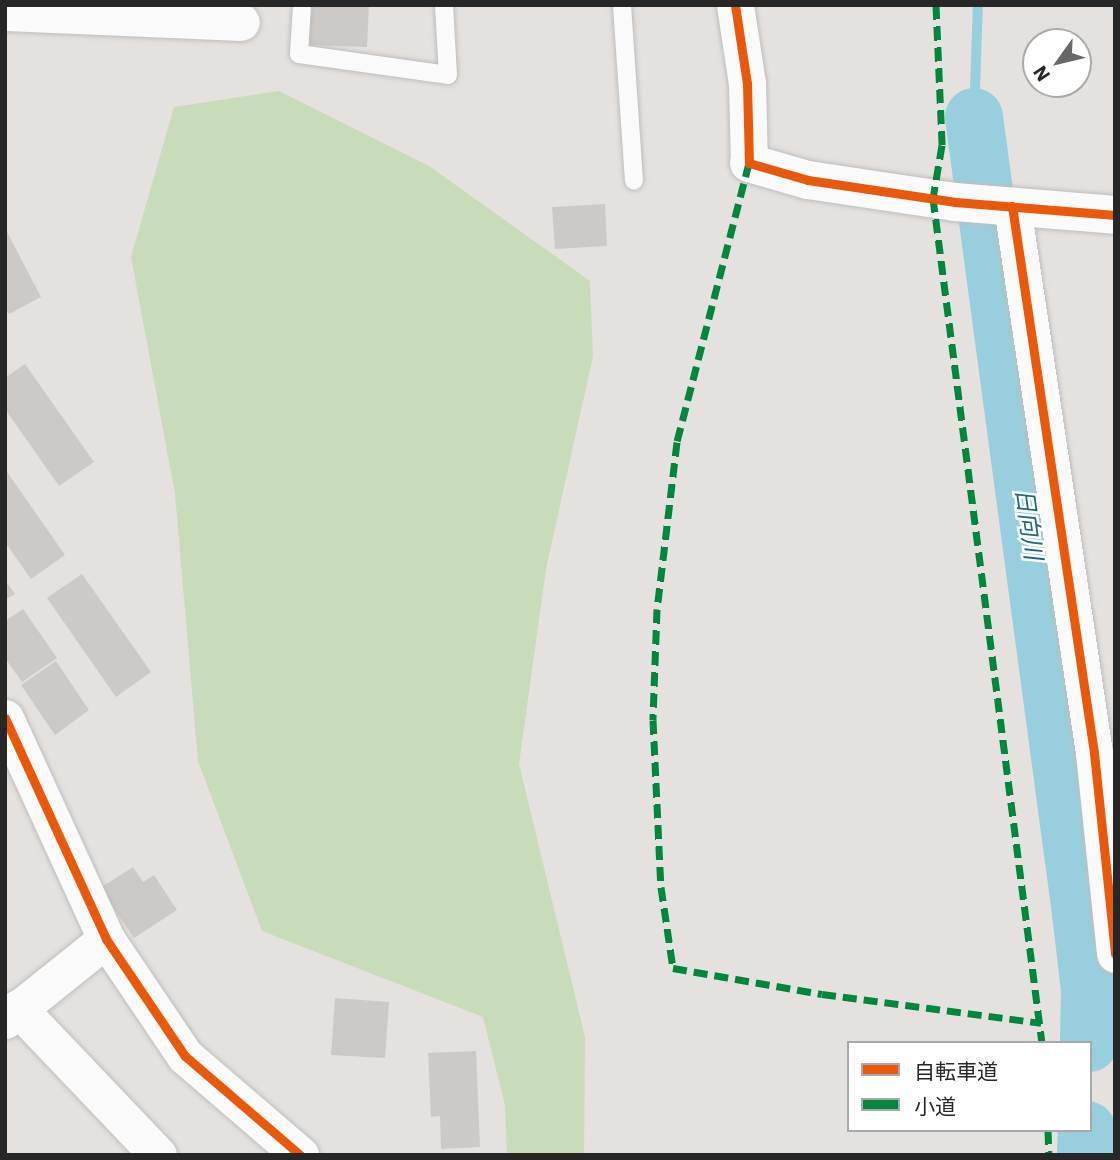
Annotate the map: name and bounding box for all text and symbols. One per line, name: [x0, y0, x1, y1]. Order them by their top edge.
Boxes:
north arrow: [1022, 28, 1092, 98]
text: N: [1027, 61, 1055, 86]
water label: 日向川: [1010, 486, 1048, 562]
legend: [847, 1041, 1092, 1132]
text: 自転車道: [914, 1057, 998, 1085]
text: 小道: [914, 1092, 956, 1120]

